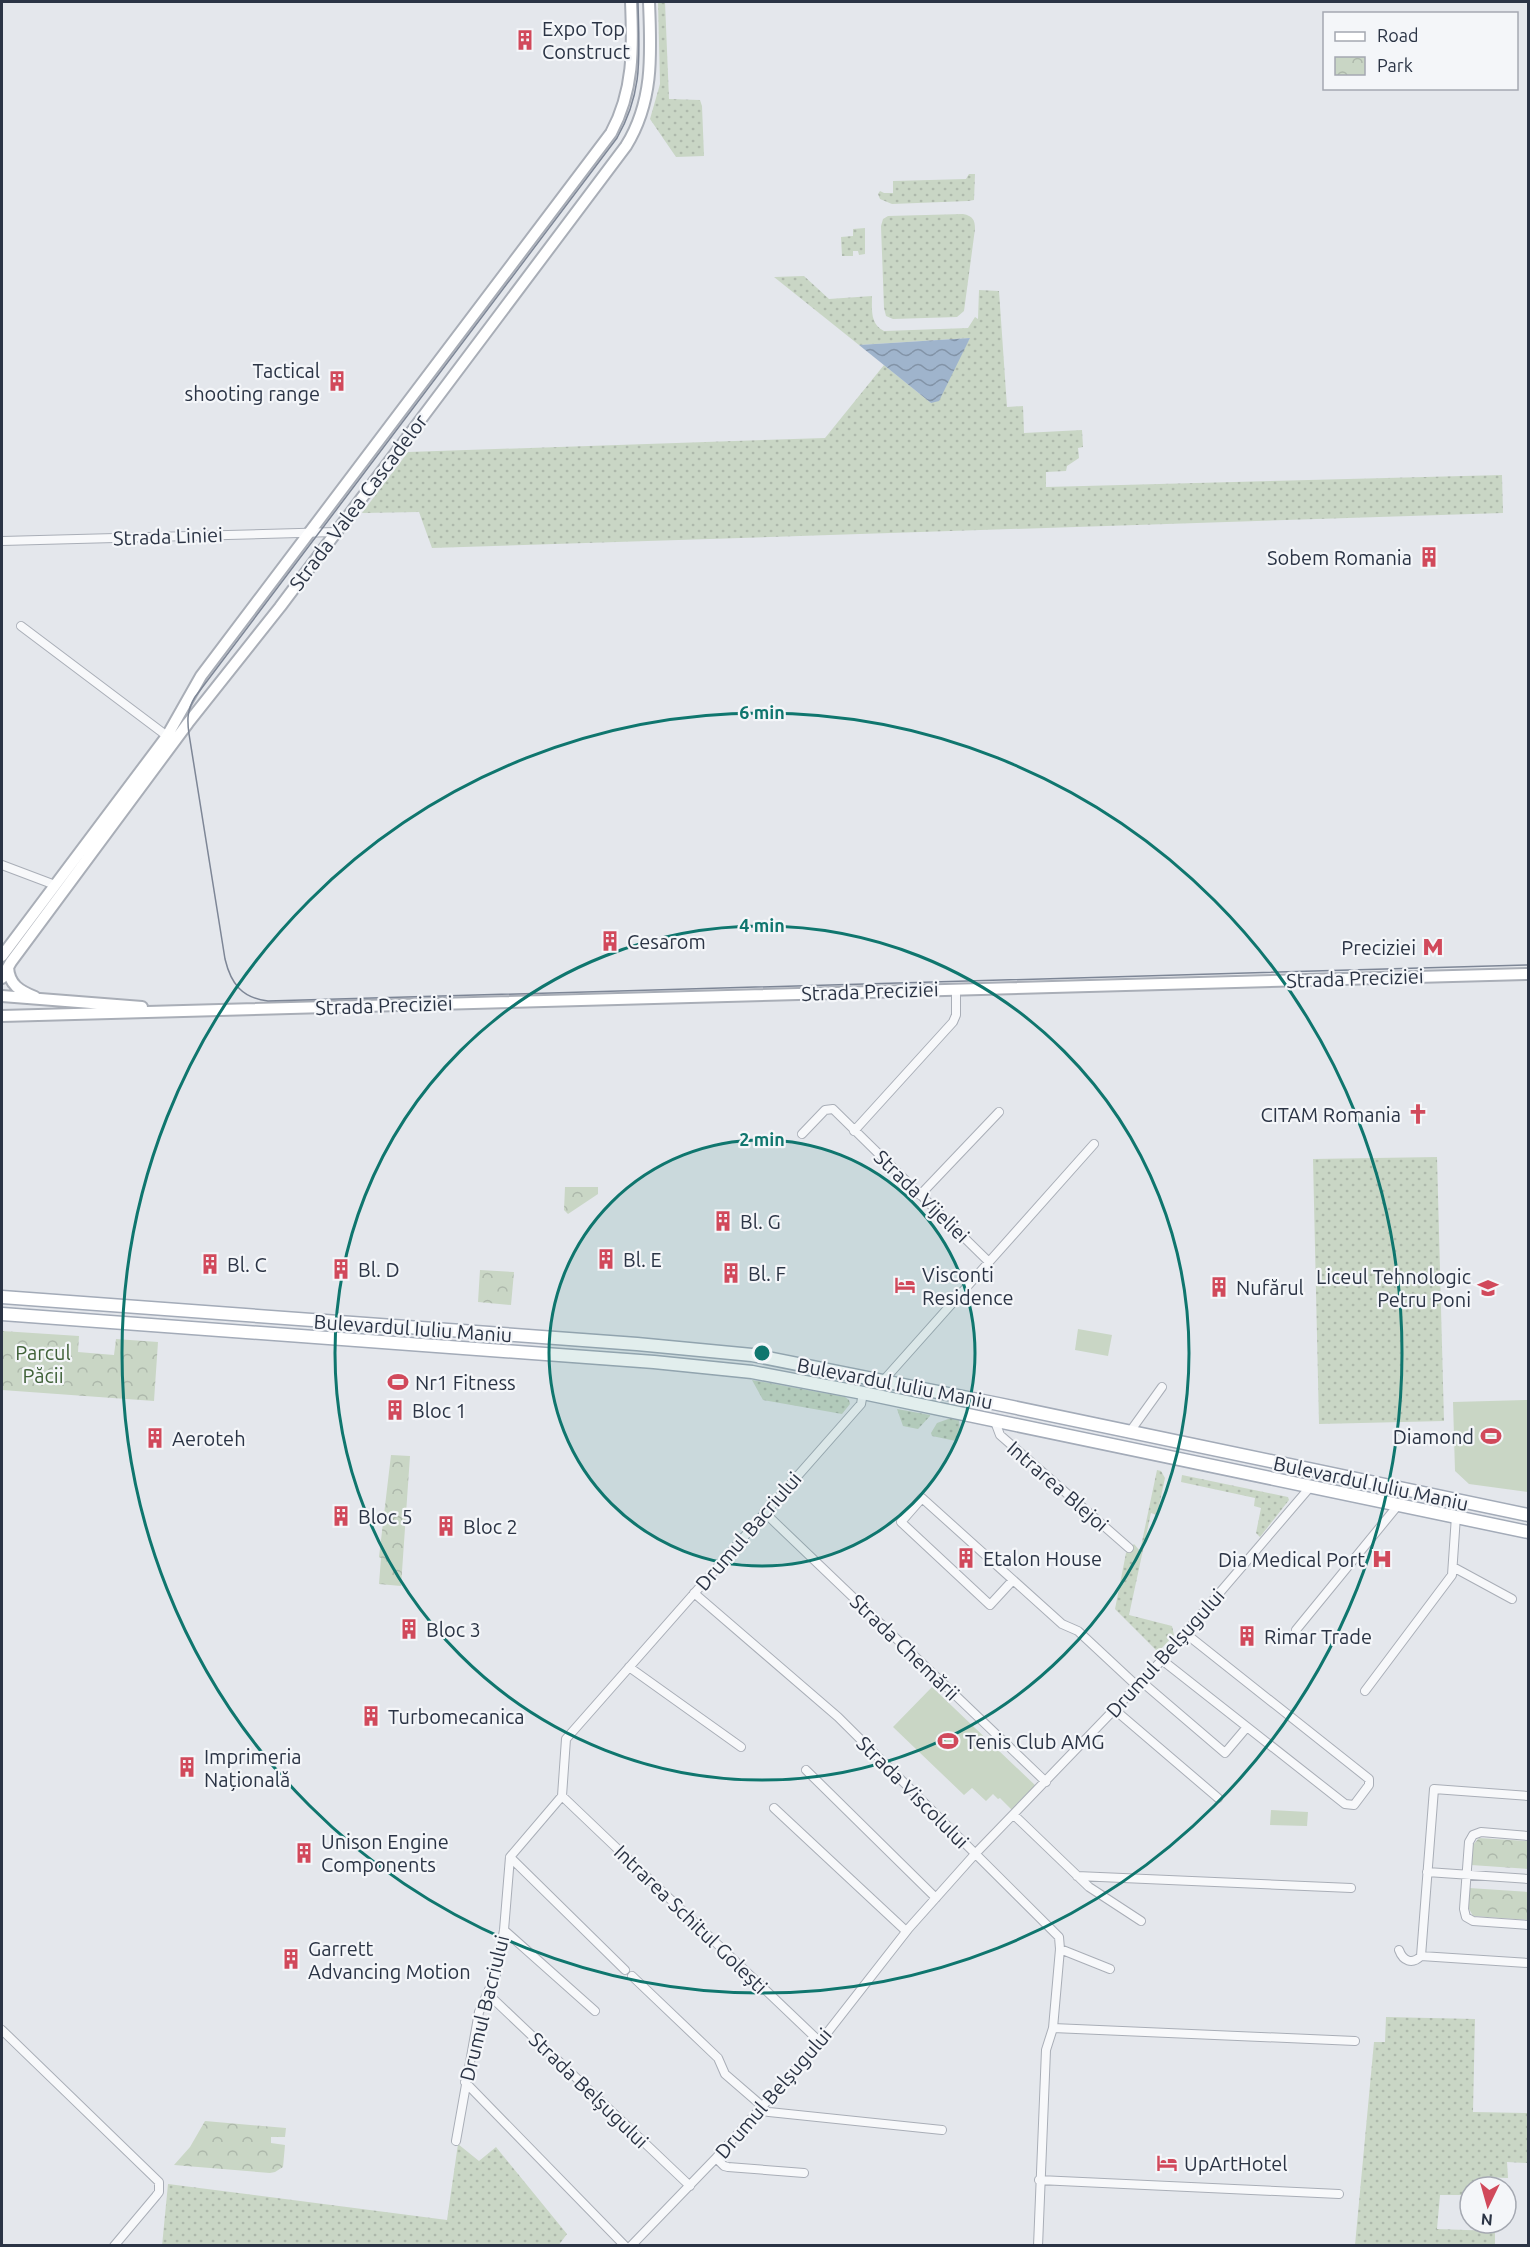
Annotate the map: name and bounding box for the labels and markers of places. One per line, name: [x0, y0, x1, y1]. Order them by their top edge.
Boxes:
place label: Expo Top Construct: [542, 17, 630, 63]
building icon: Expo Top Construct: [513, 28, 537, 52]
place label: Tactical shooting range: [184, 359, 320, 405]
building icon: Tactical shooting range: [325, 369, 349, 393]
building icon: Sobem Romania: [1417, 545, 1441, 569]
place label: Sobem Romania: [1267, 546, 1412, 569]
building icon: Cesarom: [598, 929, 622, 953]
place label: Cesarom: [627, 930, 706, 953]
metro station icon: Preciziei: [1421, 935, 1445, 959]
place label: Preciziei: [1341, 936, 1416, 959]
church icon: CITAM Romania: [1406, 1102, 1430, 1126]
place label: CITAM Romania: [1260, 1103, 1401, 1126]
building icon: Bl. G: [711, 1209, 735, 1233]
place label: Bl. G: [740, 1210, 781, 1233]
building icon: Bl. E: [594, 1247, 618, 1271]
place label: Bl. E: [623, 1248, 662, 1271]
building icon: Bl. C: [198, 1252, 222, 1276]
place label: Bl. C: [227, 1253, 267, 1276]
building icon: Bl. D: [329, 1257, 353, 1281]
place label: Bl. D: [358, 1258, 400, 1281]
building icon: Bl. F: [719, 1261, 743, 1285]
place label: Bl. F: [748, 1262, 786, 1285]
place label: Visconti Residence: [922, 1263, 1013, 1309]
place label: Liceul Tehnologic Petru Poni: [1316, 1265, 1471, 1311]
hotel icon: Visconti Residence: [893, 1273, 917, 1297]
building icon: Nufărul: [1207, 1275, 1231, 1299]
place label: Nufărul: [1236, 1276, 1304, 1299]
school or university icon: Liceul Tehnologic Petru Poni: [1476, 1276, 1500, 1300]
centre of rings: [752, 1343, 772, 1363]
sports icon: Nr1 Fitness: [386, 1370, 410, 1394]
place label: Nr1 Fitness: [415, 1371, 516, 1394]
building icon: Bloc 1: [383, 1398, 407, 1422]
place label: Bloc 1: [412, 1399, 467, 1422]
sports icon: Diamond: [1479, 1424, 1503, 1448]
place label: Diamond: [1393, 1425, 1474, 1448]
building icon: Aeroteh: [143, 1426, 167, 1450]
place label: Aeroteh: [172, 1427, 246, 1450]
building icon: Bloc 5: [329, 1504, 353, 1528]
place label: Bloc 5: [358, 1505, 413, 1528]
building icon: Bloc 2: [434, 1514, 458, 1538]
place label: Bloc 2: [463, 1515, 518, 1538]
building icon: Etalon House: [954, 1546, 978, 1570]
place label: Etalon House: [983, 1547, 1102, 1570]
hospital icon: Dia Medical Port: [1370, 1547, 1394, 1571]
place label: Dia Medical Port: [1218, 1548, 1365, 1571]
building icon: Bloc 3: [397, 1617, 421, 1641]
place label: Bloc 3: [426, 1618, 481, 1641]
building icon: Rimar Trade: [1235, 1624, 1259, 1648]
place label: Rimar Trade: [1264, 1625, 1372, 1648]
building icon: Turbomecanica: [359, 1704, 383, 1728]
place label: Turbomecanica: [388, 1705, 525, 1728]
sports icon: Tenis Club AMG: [936, 1729, 960, 1753]
place label: Tenis Club AMG: [965, 1730, 1105, 1753]
place label: Imprimeria Națională: [204, 1745, 302, 1791]
building icon: Imprimeria Națională: [175, 1755, 199, 1779]
place label: Unison Engine Components: [321, 1830, 449, 1876]
building icon: Unison Engine Components: [292, 1841, 316, 1865]
place label: Garrett Advancing Motion: [308, 1937, 471, 1983]
building icon: Garrett Advancing Motion: [279, 1947, 303, 1971]
hotel icon: UpArtHotel: [1155, 2151, 1179, 2175]
place label: UpArtHotel: [1184, 2152, 1288, 2175]

